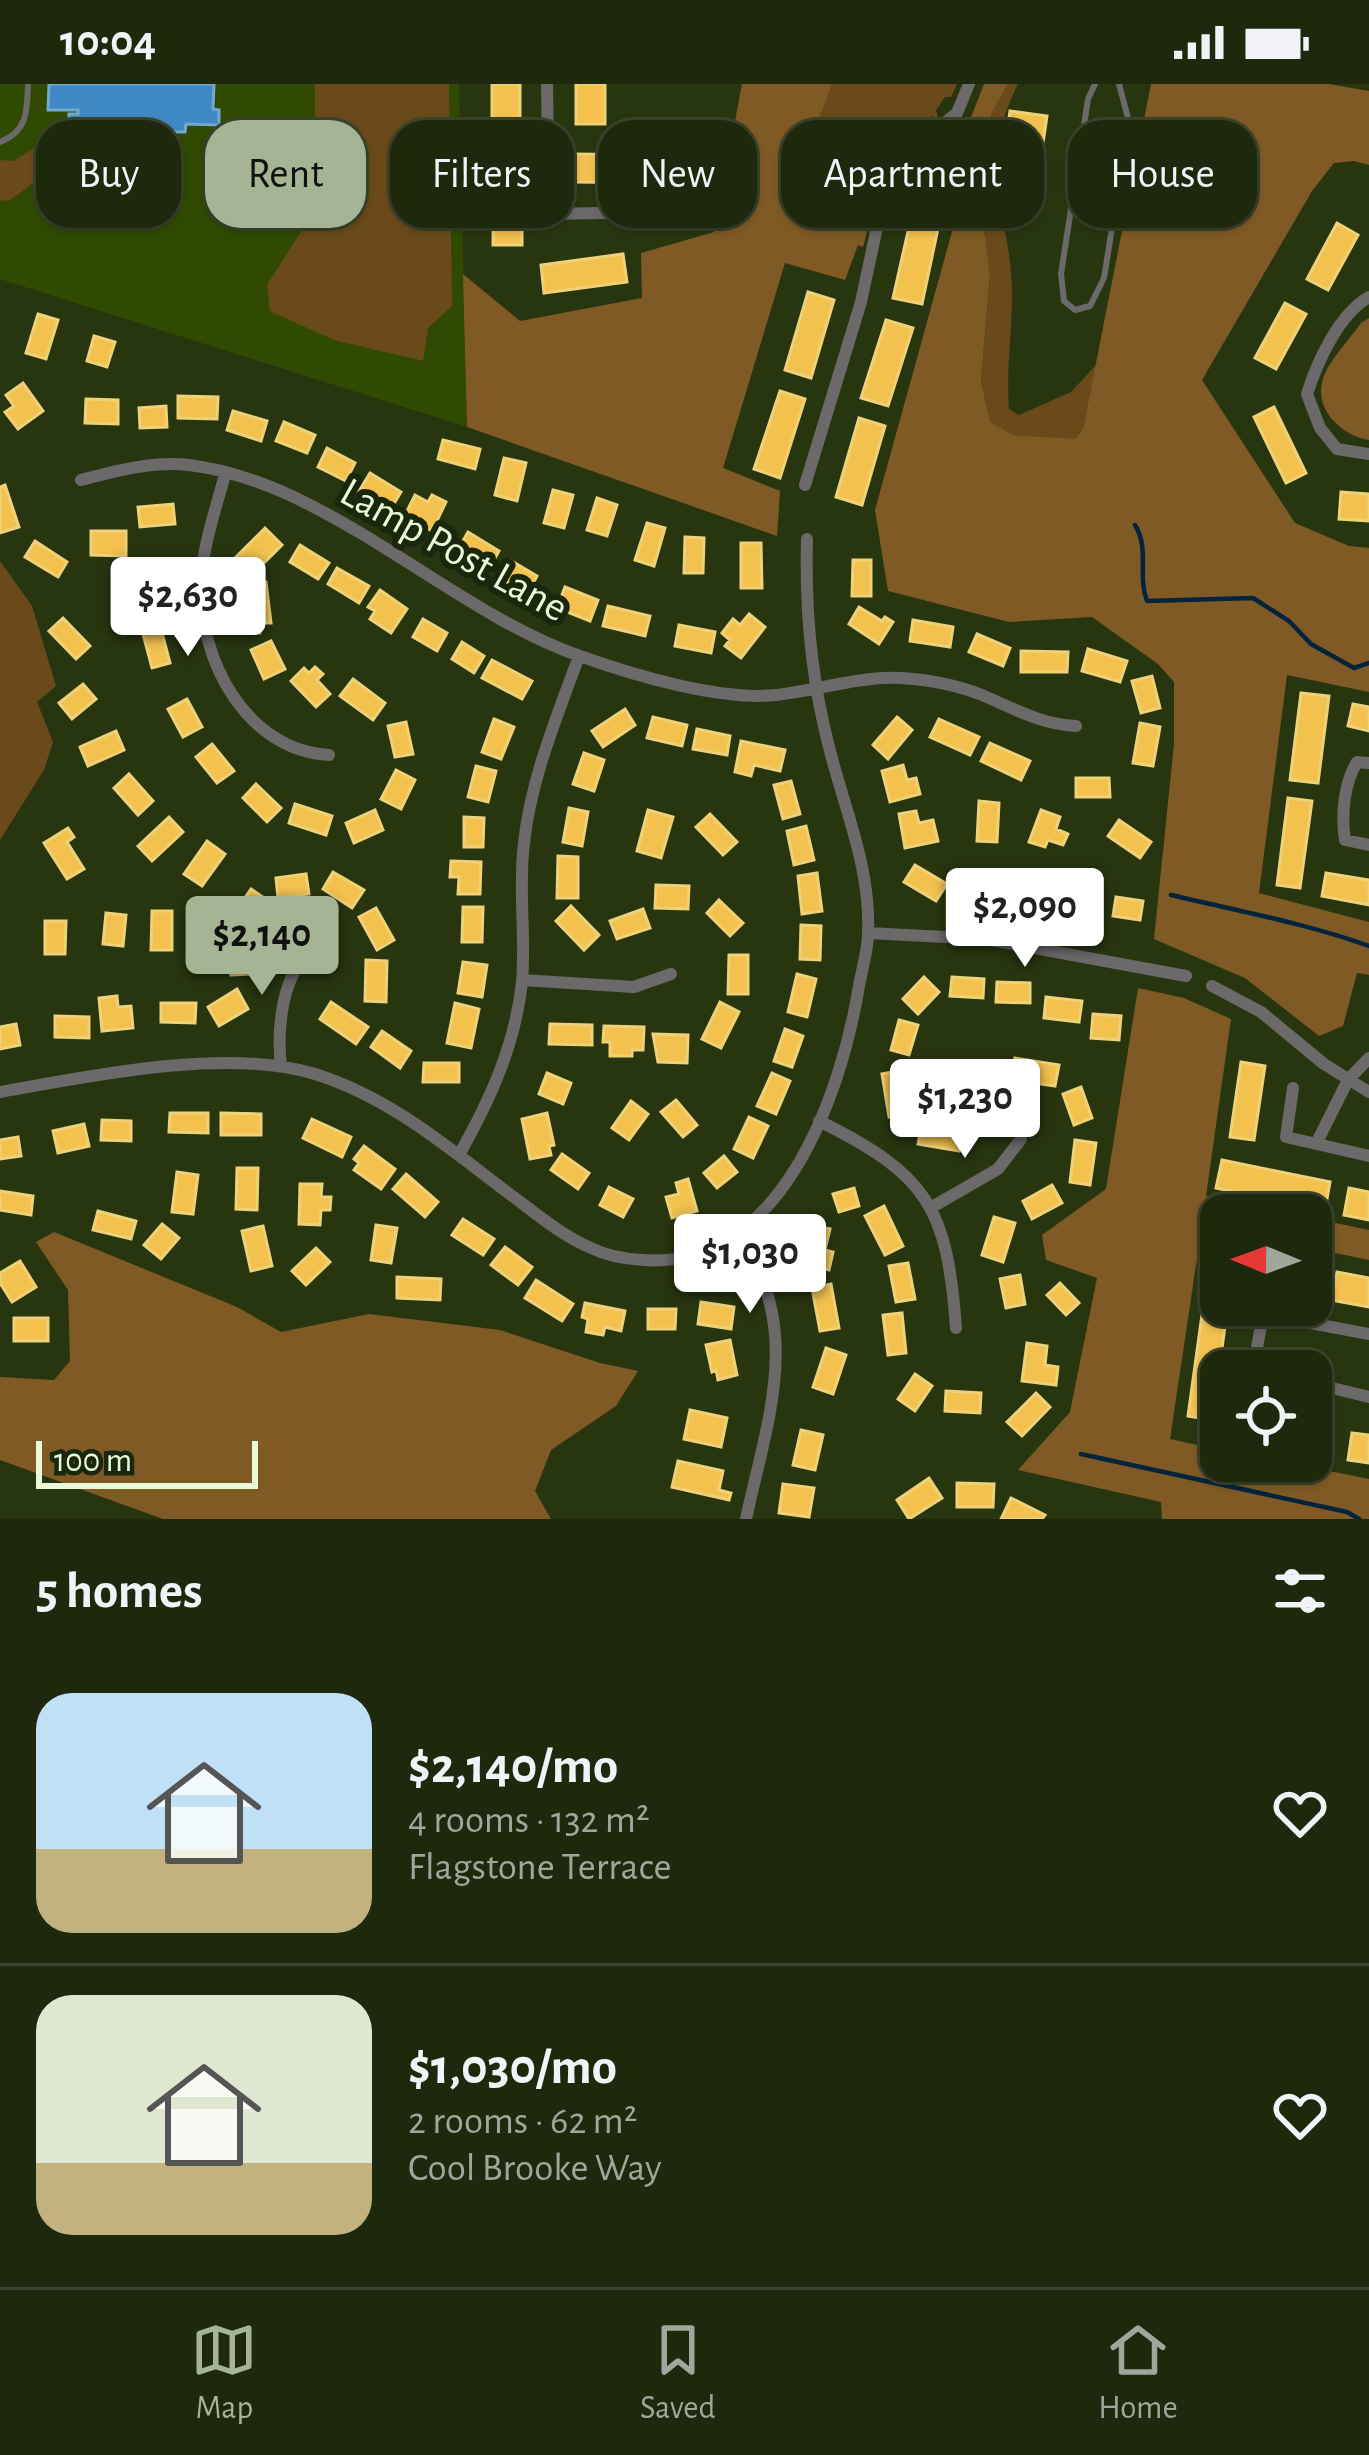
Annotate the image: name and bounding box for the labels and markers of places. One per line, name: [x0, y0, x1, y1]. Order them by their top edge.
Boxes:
pin: $2,630: [90, 557, 286, 659]
pin: $2,090: [927, 868, 1123, 970]
pin: $2,140: [164, 896, 360, 998]
pin: $1,230: [867, 1059, 1063, 1161]
pin: $1,030: [652, 1214, 848, 1316]

